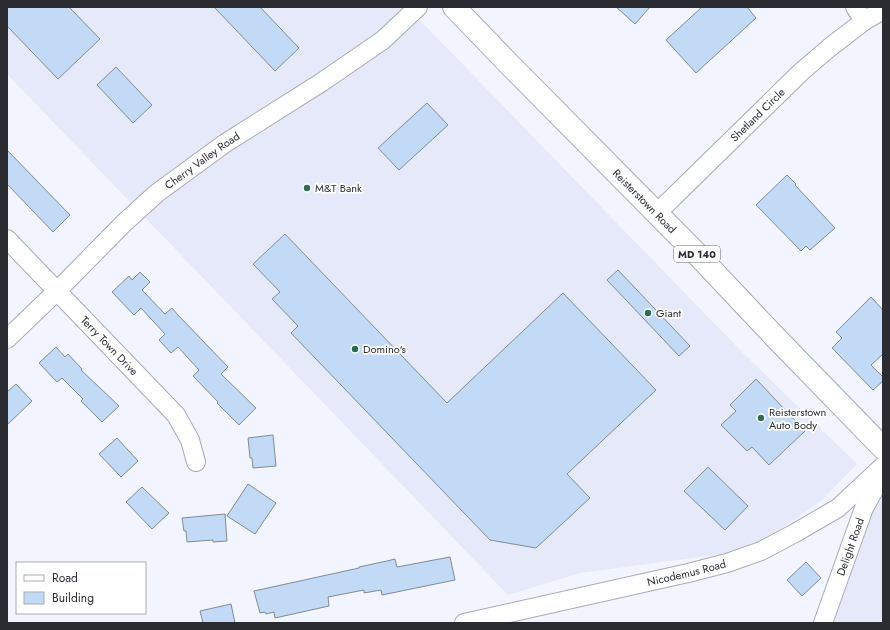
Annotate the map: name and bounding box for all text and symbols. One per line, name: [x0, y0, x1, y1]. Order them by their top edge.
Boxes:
street label: Shetland Circle: [727, 84, 789, 145]
street label: Cherry Valley Road: [161, 128, 243, 193]
street label: Reisterstown Road: [609, 165, 680, 237]
place label: M&T Bank: [315, 180, 362, 196]
marker: M&T Bank: [302, 183, 312, 193]
road number: MD 140: [674, 246, 720, 262]
place label: Giant: [656, 305, 681, 321]
marker: Giant: [643, 308, 653, 318]
street label: Terry Town Drive: [77, 313, 142, 379]
place label: Domino's: [363, 341, 406, 357]
marker: Domino's: [350, 344, 360, 354]
place label: Reisterstown Auto Body: [769, 404, 826, 433]
marker: Reisterstown Auto Body: [756, 413, 766, 423]
street label: Delight Road: [833, 516, 868, 578]
street label: Nicodemus Road: [645, 556, 728, 590]
legend: [16, 562, 146, 614]
text: Road: [52, 569, 78, 587]
text: Building: [52, 589, 94, 607]

